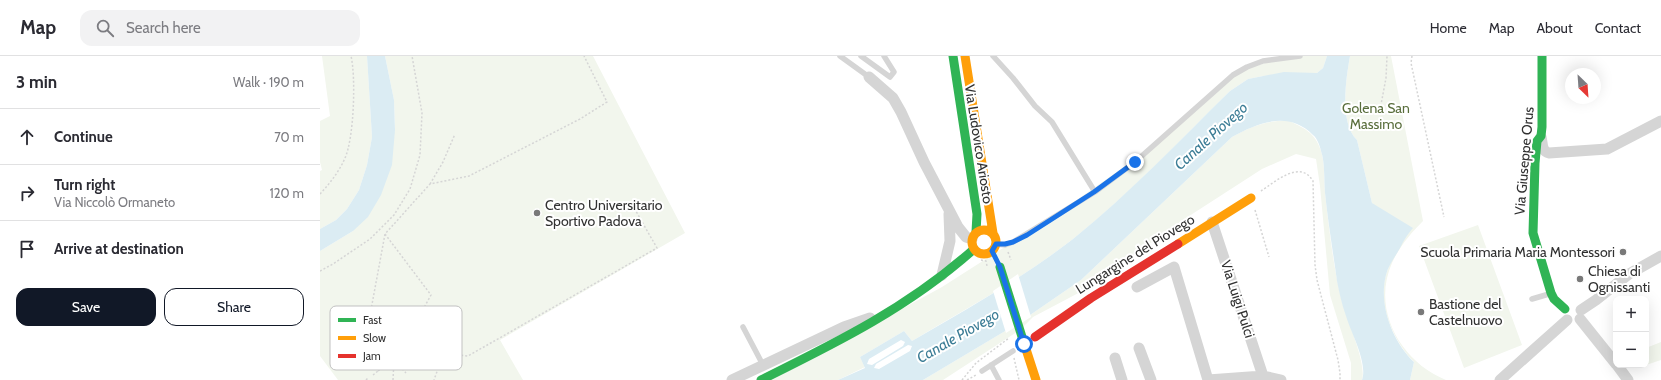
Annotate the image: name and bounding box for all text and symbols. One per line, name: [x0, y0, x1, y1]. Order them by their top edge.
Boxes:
search box: [80, 10, 360, 46]
text: Map: [20, 16, 56, 39]
icon: search: [94, 17, 116, 39]
text: Search here: [126, 19, 201, 37]
text: Home: [1430, 19, 1467, 37]
text: Map: [1489, 19, 1514, 37]
text: About: [1536, 19, 1573, 37]
text: Contact: [1595, 19, 1641, 37]
north arrow: [1565, 68, 1601, 104]
text: 3 min: [16, 72, 57, 92]
text: Walk · 190 m: [233, 74, 304, 90]
street label: Via Ludovico Ariosto: [961, 83, 997, 205]
water label: Canale Piovego: [1171, 98, 1252, 174]
park label: Golena San Massimo: [1342, 99, 1410, 133]
street label: Via Giuseppe Orus: [1510, 106, 1538, 216]
icon: ahead: [16, 126, 38, 148]
text: Continue: [54, 128, 113, 146]
text: 70 m: [274, 129, 304, 145]
route end: [1126, 153, 1144, 171]
text: Turn right: [54, 176, 115, 194]
icon: right: [16, 182, 38, 204]
text: 120 m: [270, 185, 304, 201]
text: Via Niccolò Ormaneto: [54, 194, 175, 210]
place label: Centro Universitario Sportivo Padova: [545, 196, 663, 230]
marker: Centro Universitario Sportivo Padova: [532, 208, 542, 218]
street label: Lungargine del Piovego: [1072, 210, 1198, 298]
icon: arrive: [16, 238, 38, 260]
text: Arrive at destination: [54, 240, 184, 258]
place label: Scuola Primaria Maria Montessori: [1420, 243, 1615, 261]
marker: Scuola Primaria Maria Montessori: [1618, 247, 1628, 257]
street label: Via Luigi Pulci: [1217, 258, 1259, 340]
place label: Chiesa di Ognissanti: [1588, 262, 1650, 296]
marker: Chiesa di Ognissanti: [1575, 274, 1585, 284]
button: Save: [16, 288, 156, 326]
button: Share: [164, 288, 304, 326]
place label: Bastione del Castelnuovo: [1429, 295, 1503, 329]
map controls: [1613, 296, 1649, 368]
button: +: [1613, 296, 1649, 332]
water label: Canale Piovego: [913, 305, 1003, 367]
legend: [330, 306, 462, 370]
marker: Bastione del Castelnuovo: [1416, 307, 1426, 317]
text: Fast: [363, 313, 382, 327]
text: Slow: [363, 331, 386, 345]
button: −: [1613, 332, 1649, 368]
route start: [1015, 335, 1033, 353]
text: Jam: [362, 349, 381, 363]

